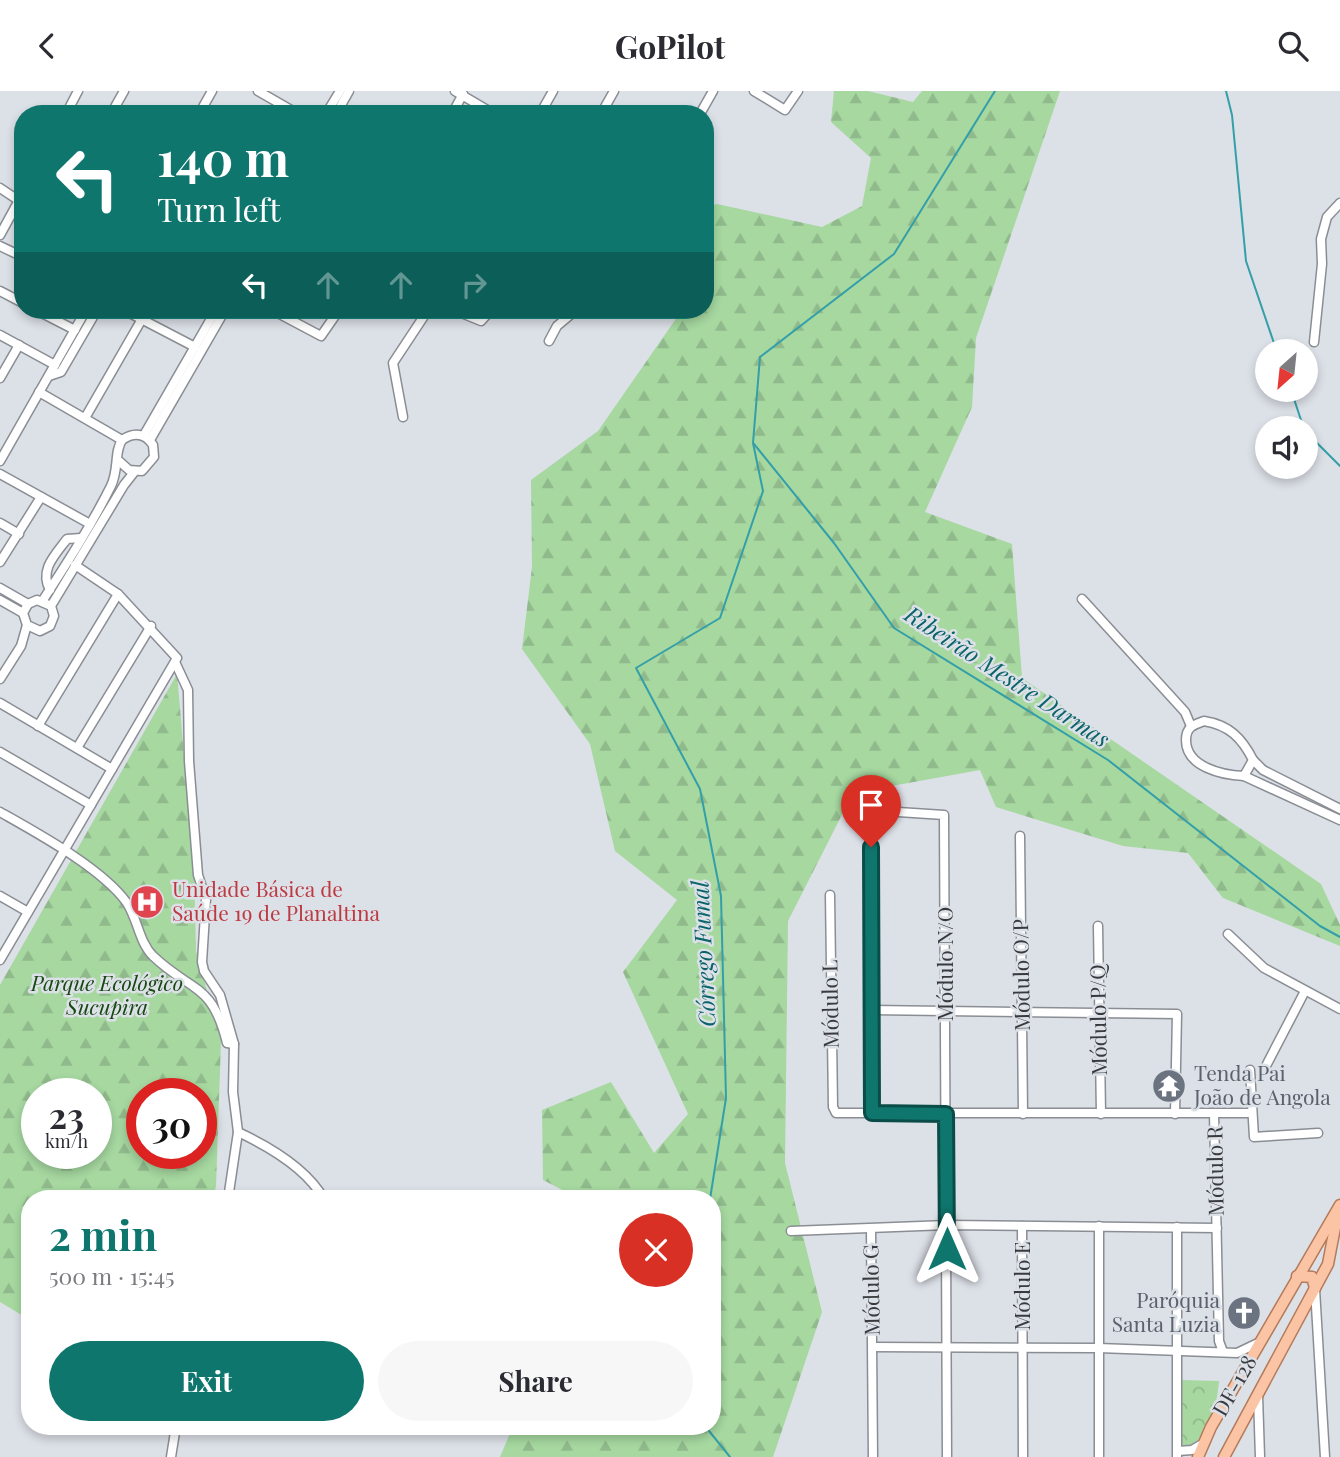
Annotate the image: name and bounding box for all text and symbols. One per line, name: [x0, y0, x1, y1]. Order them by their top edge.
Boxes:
text: GoPilot: [615, 24, 725, 67]
icon: back: [28, 27, 66, 65]
icon: search: [1274, 27, 1312, 65]
text: 140 m: [157, 124, 289, 189]
icon: left: [42, 133, 133, 224]
text: Turn left: [157, 187, 281, 230]
icon: left: [236, 266, 274, 304]
icon: ahead: [309, 266, 347, 304]
icon: ahead: [382, 266, 420, 304]
icon: right: [455, 266, 493, 304]
north arrow: [1255, 339, 1318, 403]
map controls: [1255, 339, 1318, 479]
button: sound: [1255, 416, 1318, 479]
water label: Ribeirão Mestre Darmas: [899, 597, 1116, 754]
pin: [841, 775, 901, 847]
icon: arrive: [852, 786, 890, 824]
place label: Unidade Básica de Saúde 19 de Planaltina: [172, 874, 380, 926]
water label: Córrego Fumal: [683, 879, 722, 1028]
hospital icon: Unidade Básica de Saúde 19 de Planaltina: [128, 883, 166, 921]
street label: Módulo N/O: [930, 907, 958, 1021]
street label: Módulo O/P: [1005, 919, 1035, 1031]
street label: Módulo L: [814, 959, 844, 1049]
street label: Módulo P/Q: [1082, 963, 1112, 1076]
park label: Parque Ecológico Sucupira: [30, 968, 183, 1020]
place label: Tenda Pai João de Angola: [1193, 1058, 1331, 1110]
temple icon: Tenda Pai João de Angola: [1150, 1067, 1188, 1105]
speed limit sign: 30: [126, 1078, 217, 1169]
text: 23: [49, 1091, 84, 1138]
street label: Módulo R: [1199, 1125, 1229, 1216]
text: km/h: [45, 1129, 88, 1153]
text: 2 min: [49, 1206, 157, 1262]
position arrow: [910, 1212, 984, 1286]
button: close: [619, 1213, 693, 1287]
street label: Módulo E: [1007, 1241, 1035, 1331]
street label: Módulo G: [855, 1244, 885, 1336]
text: 500 m · 15:45: [49, 1260, 175, 1291]
place label: Paróquia Santa Luzia: [1112, 1285, 1221, 1337]
church icon: Paróquia Santa Luzia: [1225, 1294, 1263, 1332]
button: Exit: [49, 1341, 364, 1421]
button: Share: [378, 1341, 693, 1421]
street label: DF-128: [1205, 1350, 1262, 1420]

